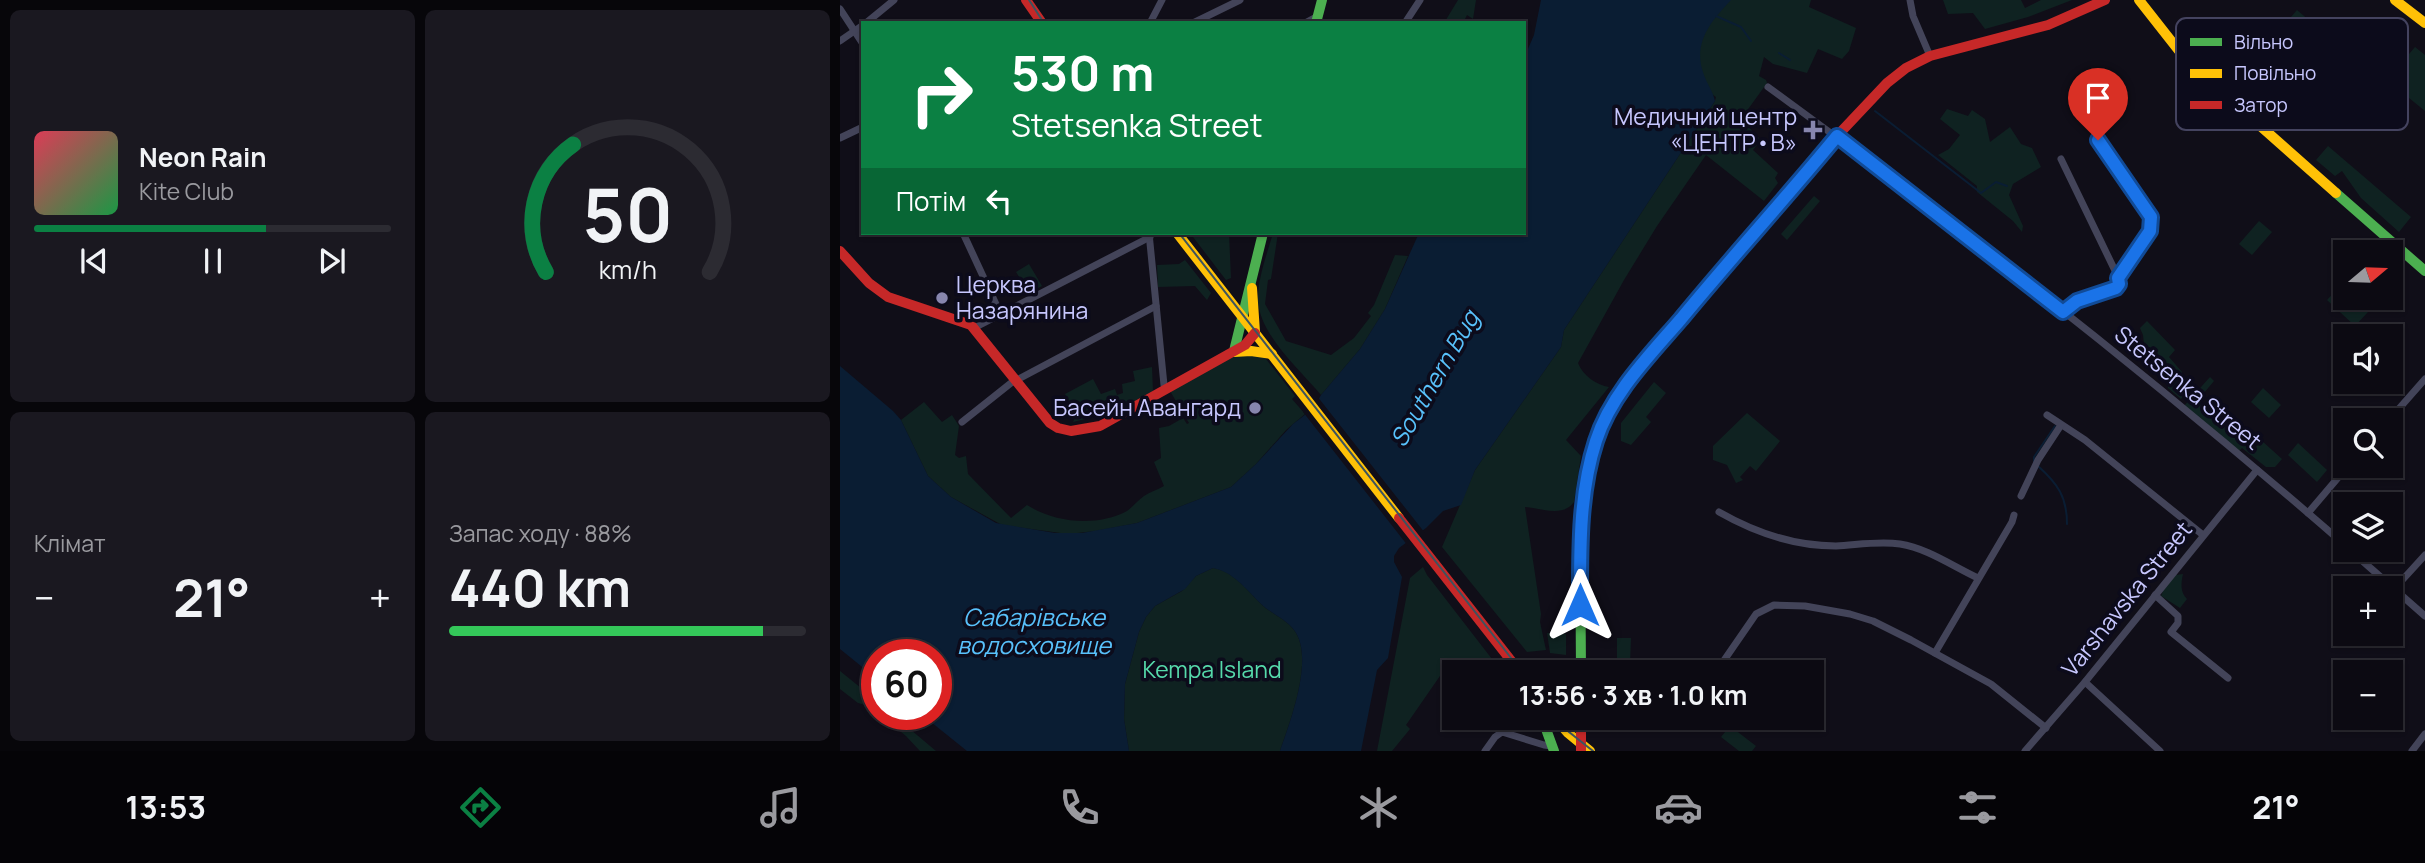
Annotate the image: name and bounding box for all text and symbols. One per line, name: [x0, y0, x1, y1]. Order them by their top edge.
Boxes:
legend: [2176, 18, 2408, 130]
text: Вільно: [2234, 29, 2293, 55]
text: 530 m: [1011, 39, 1154, 106]
icon: right: [896, 49, 987, 140]
text: Повільно: [2234, 60, 2316, 86]
pin: [2068, 68, 2128, 140]
icon: arrive: [2079, 79, 2117, 117]
text: Затор: [2234, 92, 2288, 118]
place label: Медичний центр «ЦЕНТР•В»: [1614, 100, 1797, 158]
text: Stetsenka Street: [1011, 103, 1263, 147]
marker: Медичний центр «ЦЕНТР•В»: [1803, 120, 1823, 140]
text: Neon Rain: [139, 139, 267, 175]
text: 50: [582, 164, 673, 264]
text: Kite Club: [139, 175, 234, 207]
icon: left: [980, 182, 1018, 220]
text: Потім: [896, 183, 966, 219]
north arrow: [2333, 240, 2403, 310]
map controls: [2333, 240, 2403, 730]
icon: previous: [75, 242, 113, 280]
icon: pause: [194, 242, 232, 280]
icon: next: [313, 242, 351, 280]
text: km/h: [598, 252, 657, 287]
place label: Церква Назарянина: [956, 268, 1088, 326]
marker: Церква Назарянина: [934, 290, 950, 306]
water label: Southern Bug: [1381, 303, 1487, 452]
street label: Stetsenka Street: [2108, 318, 2269, 457]
button: sound: [2333, 324, 2403, 394]
place label: Басейн Авангард: [1053, 391, 1241, 423]
marker: Басейн Авангард: [1247, 400, 1263, 416]
button: search: [2333, 408, 2403, 478]
button: layers: [2333, 492, 2403, 562]
street label: Varshavska Street: [2054, 514, 2199, 683]
text: Запас ходу · 88%: [449, 517, 632, 549]
text: Клімат: [34, 527, 106, 559]
text: 440 km: [449, 552, 631, 623]
text: 21°: [173, 562, 250, 633]
position arrow: [1543, 568, 1617, 642]
text: −: [34, 571, 55, 623]
text: +: [369, 571, 391, 623]
button: +: [2333, 576, 2403, 646]
water label: Сабарівське водосховище: [957, 600, 1113, 661]
speed limit sign: 60: [861, 639, 952, 730]
park label: Kempa Island: [1142, 653, 1282, 685]
button: −: [2333, 660, 2403, 730]
text: 13:56 · 3 хв · 1.0 km: [1519, 677, 1747, 713]
icon: directions: [456, 783, 505, 832]
icon: music: [756, 783, 805, 832]
icon: phone: [1055, 783, 1104, 832]
icon: climate: [1354, 783, 1403, 832]
icon: car: [1654, 783, 1703, 832]
icon: filters: [1953, 783, 2002, 832]
text: 13:53: [125, 785, 206, 829]
text: 21°: [2252, 785, 2300, 829]

